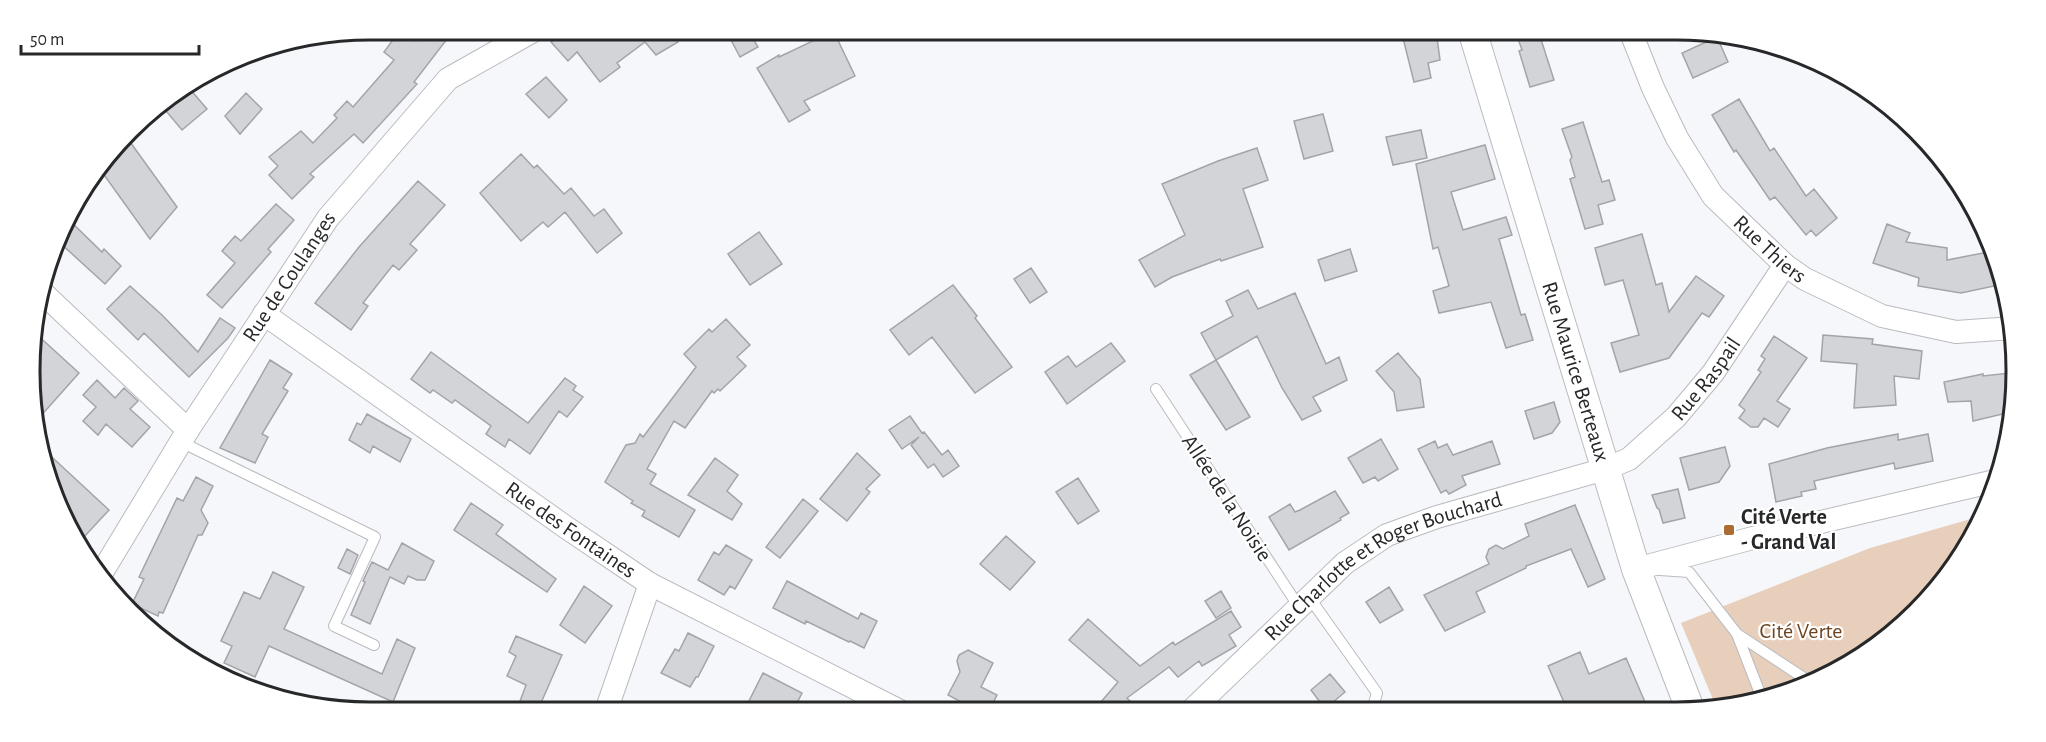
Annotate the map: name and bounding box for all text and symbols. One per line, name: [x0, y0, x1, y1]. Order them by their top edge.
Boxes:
scale bar: [21, 18, 200, 56]
text: 50 m: [30, 31, 64, 49]
street label: Rue de Coulanges: [239, 207, 340, 346]
street label: Rue Thiers: [1729, 211, 1810, 287]
street label: Rue Maurice Berteaux: [1538, 279, 1614, 464]
street label: Rue Raspail: [1667, 333, 1745, 425]
street label: Allée de la Noisie: [1178, 431, 1276, 565]
street label: Rue des Fontaines: [501, 477, 640, 582]
street label: Rue Charlotte et Roger Bouchard: [1260, 488, 1504, 645]
place label: Cité Verte - Grand Val: [1741, 506, 1836, 553]
marker: Cité Verte - Grand Val: [1722, 523, 1736, 537]
park label: Cité Verte: [1760, 620, 1842, 642]

